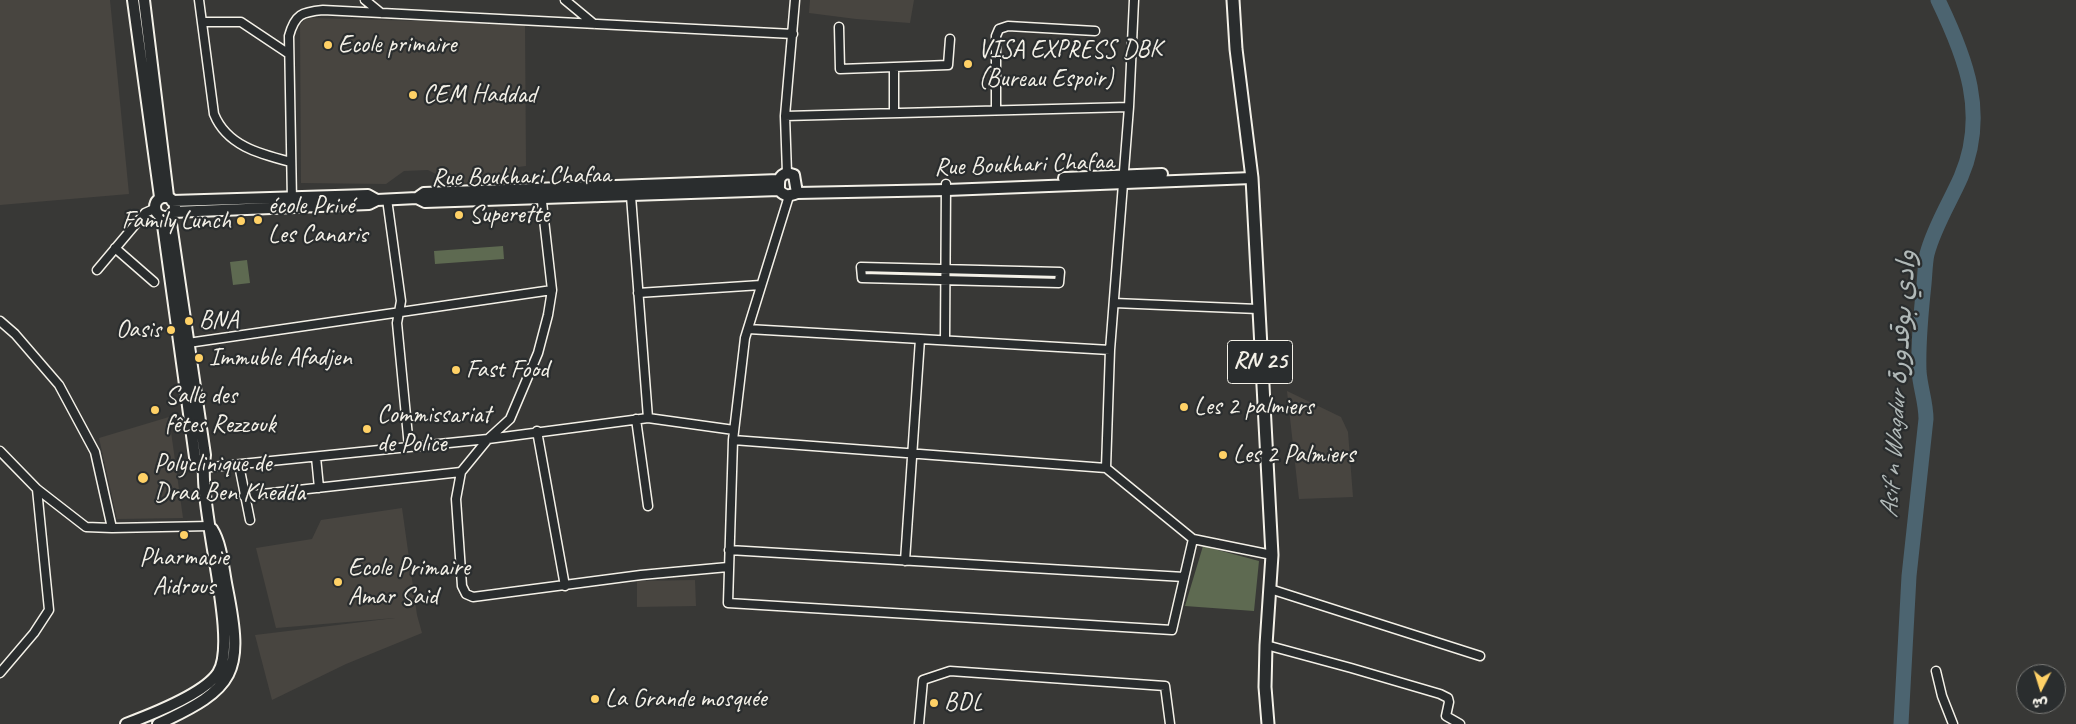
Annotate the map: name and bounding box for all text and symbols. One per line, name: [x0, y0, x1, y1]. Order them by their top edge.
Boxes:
place label: Ecole primaire: [338, 30, 456, 60]
place label: VISA EXPRESS DBK (Bureau Espoir): [978, 35, 1162, 94]
marker: Ecole primaire: [322, 39, 334, 51]
marker: VISA EXPRESS DBK (Bureau Espoir): [962, 58, 974, 70]
place label: CEM Haddad: [423, 80, 536, 110]
marker: CEM Haddad: [407, 89, 419, 101]
street label: Rue Boukhari Chafaa: [934, 147, 1114, 183]
street label: Rue Boukhari Chafaa: [431, 160, 611, 194]
place label: école Privé Les Canaris: [268, 191, 368, 250]
place label: Superette: [469, 200, 549, 230]
place label: Family Lunch: [122, 206, 231, 236]
marker: Superette: [453, 209, 465, 221]
marker: école Privé Les Canaris: [252, 214, 264, 226]
marker: Family Lunch: [235, 215, 247, 227]
water label: Asif n Wagdur وادي بوقدورة: [1874, 249, 1924, 519]
place label: BNA: [199, 306, 238, 336]
place label: Oasis: [116, 315, 161, 345]
marker: BNA: [183, 315, 195, 327]
marker: Oasis: [165, 324, 177, 336]
road number: RN 25: [1228, 341, 1292, 384]
place label: Immuble Afadjen: [209, 343, 352, 373]
marker: Immuble Afadjen: [193, 352, 205, 364]
place label: Fast Food: [466, 355, 549, 385]
marker: Fast Food: [450, 364, 462, 376]
place label: Salle des fêtes Rezzouk: [165, 381, 276, 440]
place label: Les 2 palmiers: [1194, 392, 1314, 422]
place label: Commissariat de Police: [377, 400, 491, 459]
marker: Les 2 palmiers: [1178, 401, 1190, 413]
marker: Salle des fêtes Rezzouk: [149, 404, 161, 416]
marker: Commissariat de Police: [361, 423, 373, 435]
place label: Les 2 Palmiers: [1233, 440, 1355, 470]
place label: Polyclinique de Draa Ben Khedda: [154, 449, 305, 508]
marker: Les 2 Palmiers: [1217, 449, 1229, 461]
marker: Polyclinique de Draa Ben Khedda: [136, 471, 150, 485]
marker: Pharmacie Aidrous: [178, 529, 190, 541]
place label: Pharmacie Aidrous: [139, 543, 229, 602]
place label: Ecole Primaire Amar Said: [348, 553, 470, 612]
marker: Ecole Primaire Amar Said: [332, 576, 344, 588]
north arrow: [2016, 664, 2066, 714]
place label: La Grande mosquée: [605, 684, 767, 714]
place label: BDL: [944, 688, 982, 718]
marker: La Grande mosquée: [589, 693, 601, 705]
text: ش: [2031, 694, 2048, 713]
marker: BDL: [928, 697, 940, 709]

